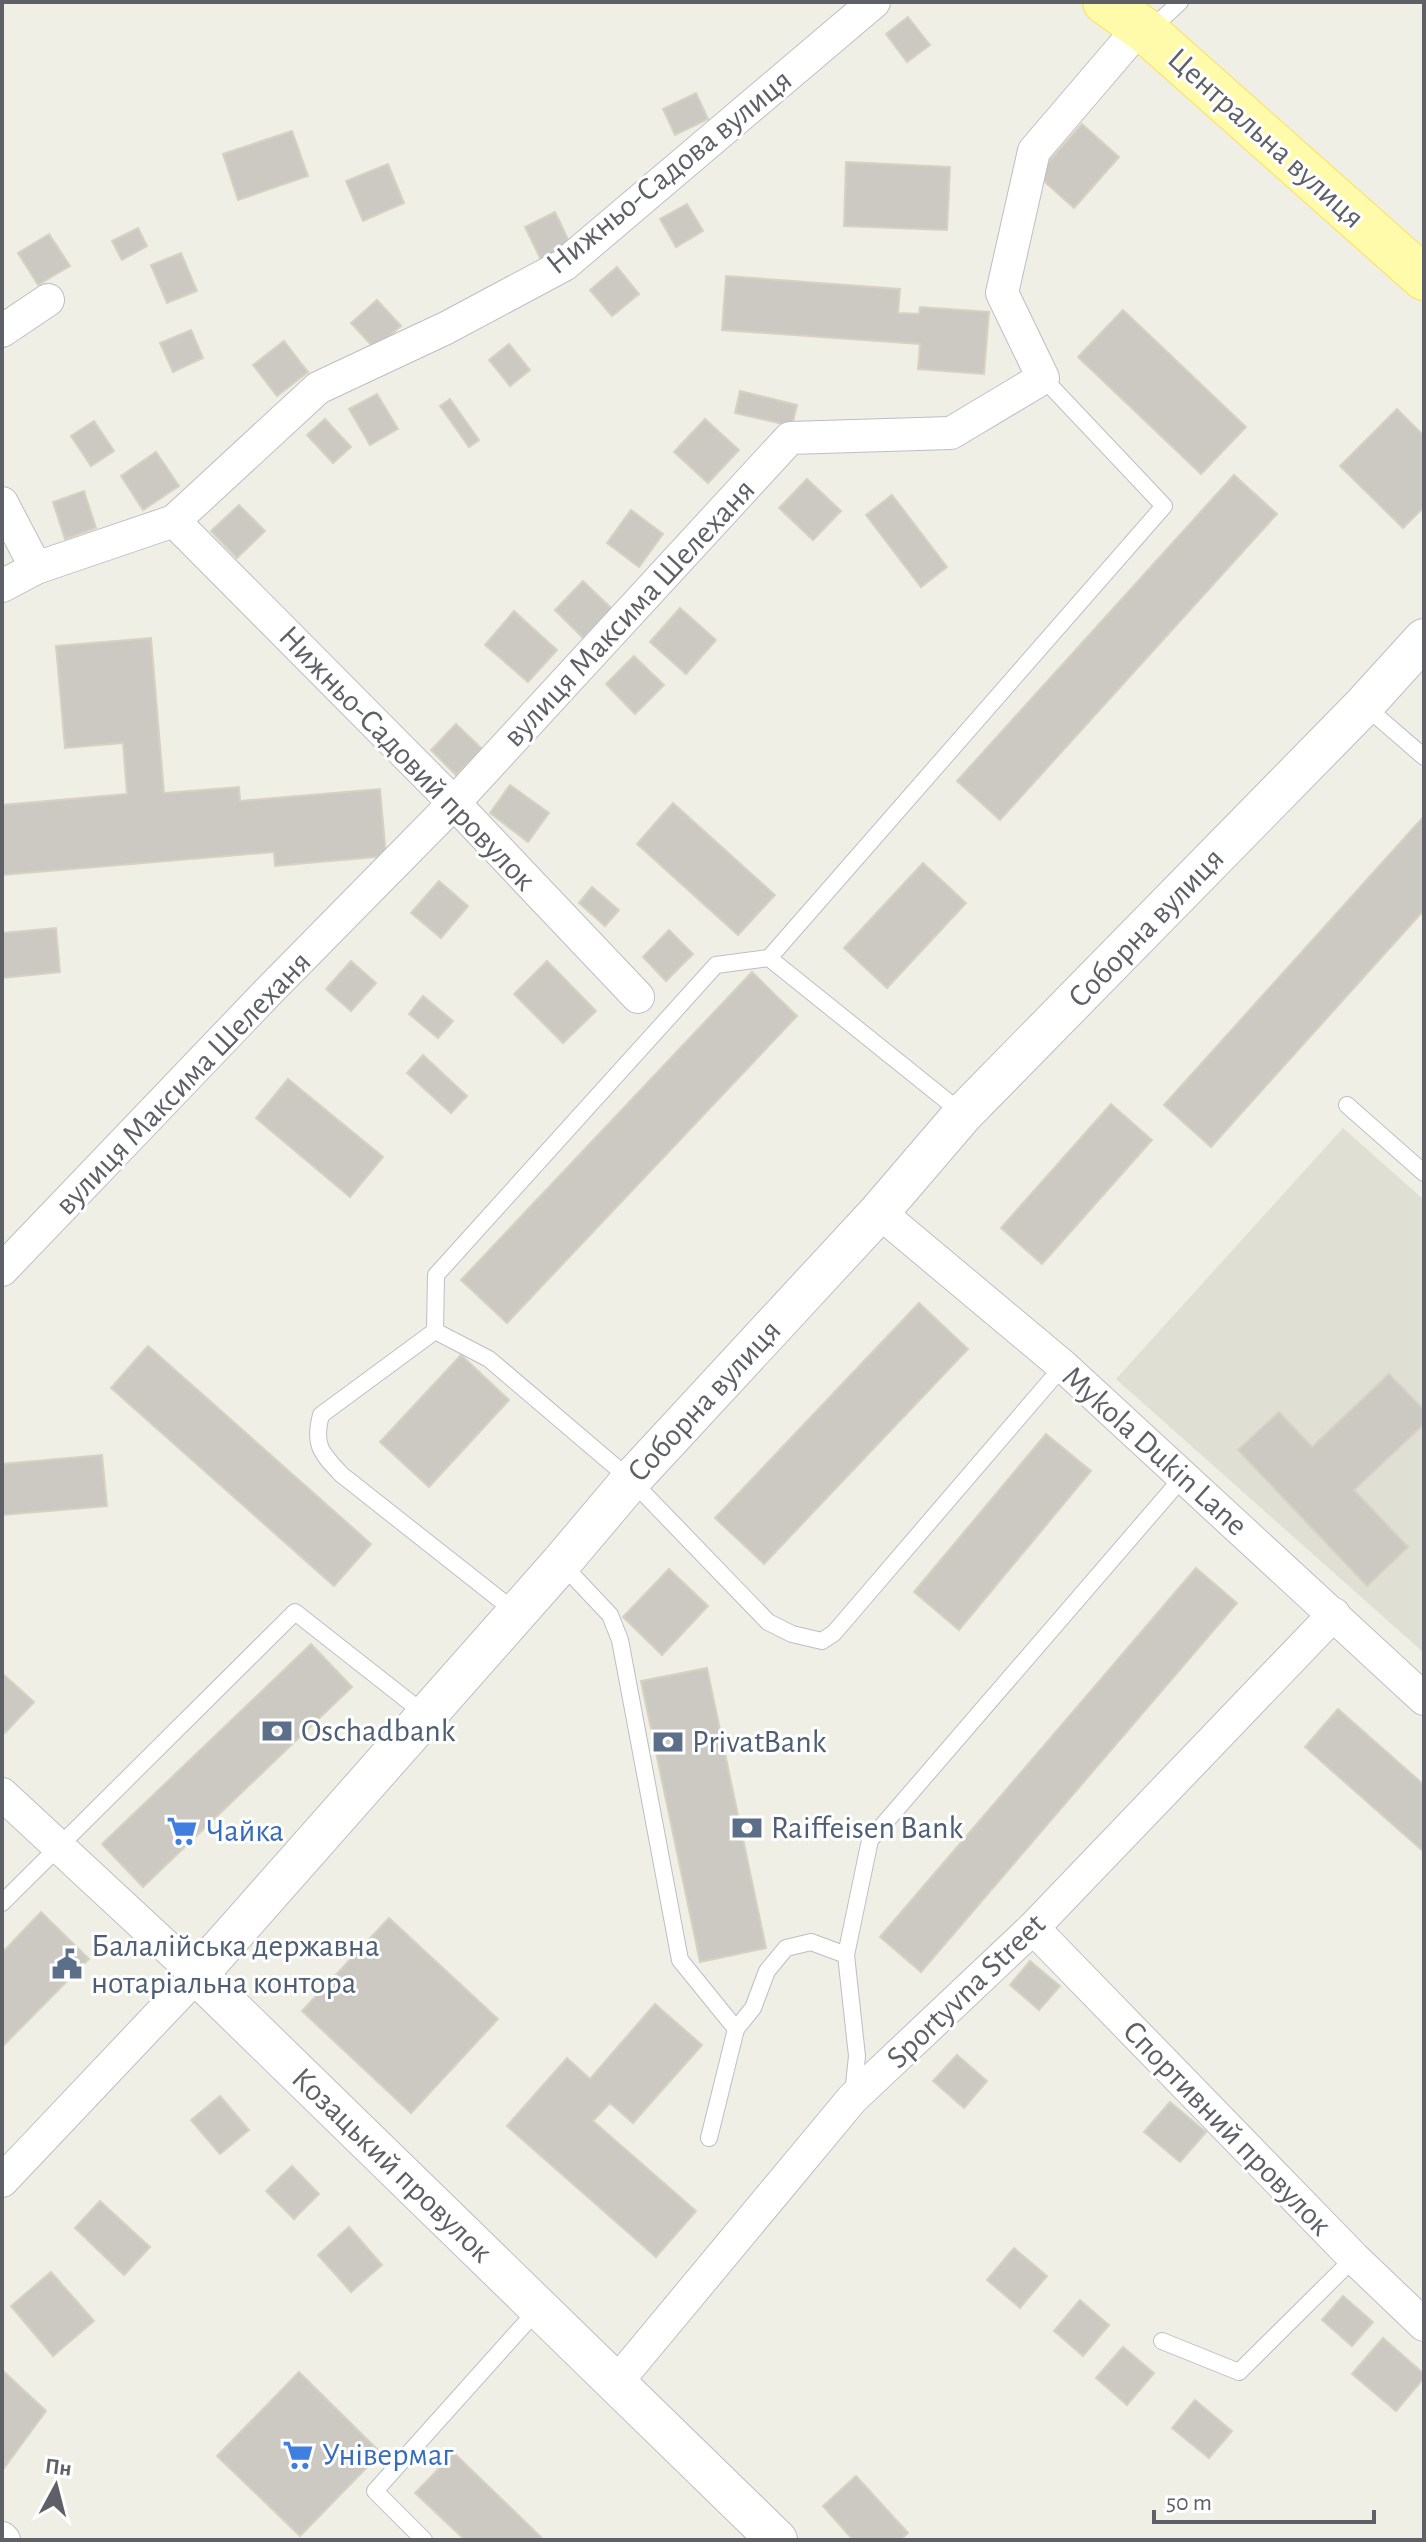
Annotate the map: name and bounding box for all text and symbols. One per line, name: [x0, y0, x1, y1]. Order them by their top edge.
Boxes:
street label: Центральна вулиця: [1162, 42, 1370, 234]
street label: Нижньо-Садова вулиця: [540, 63, 798, 281]
street label: вулиця Максима Шелеханя: [497, 473, 761, 753]
street label: Нижньо-Садовий провулок: [273, 620, 542, 897]
street label: Соборна вулиця: [1062, 842, 1230, 1014]
street label: вулиця Максима Шелеханя: [49, 945, 317, 1221]
street label: Соборна вулиця: [621, 1314, 787, 1488]
street label: Mykola Dukin Lane: [1057, 1360, 1253, 1542]
bank icon: Oschadbank: [260, 1714, 294, 1748]
place label: Oschadbank: [301, 1715, 456, 1747]
bank icon: PrivatBank: [651, 1725, 685, 1759]
place label: PrivatBank: [692, 1726, 827, 1758]
bank icon: Raiffeisen Bank: [730, 1811, 764, 1845]
place label: Raiffeisen Bank: [771, 1812, 963, 1844]
supermarket icon: Чайка: [165, 1814, 199, 1848]
place label: Чайка: [206, 1815, 284, 1847]
street label: Sportyvna Street: [881, 1908, 1051, 2074]
place label: Балалійська державна нотаріальна контора: [91, 1930, 380, 1999]
public building icon: Балалійська державна нотаріальна контора: [50, 1947, 84, 1981]
street label: Спортивний провулок: [1117, 2015, 1338, 2242]
street label: Козацький провулок: [286, 2061, 499, 2269]
supermarket icon: Універмаг: [281, 2438, 315, 2472]
place label: Універмаг: [322, 2439, 454, 2471]
north arrow: [16, 2446, 96, 2526]
text: Пн: [44, 2455, 73, 2480]
scale bar: [1154, 2474, 1374, 2524]
text: 50 m: [1166, 2491, 1212, 2515]

